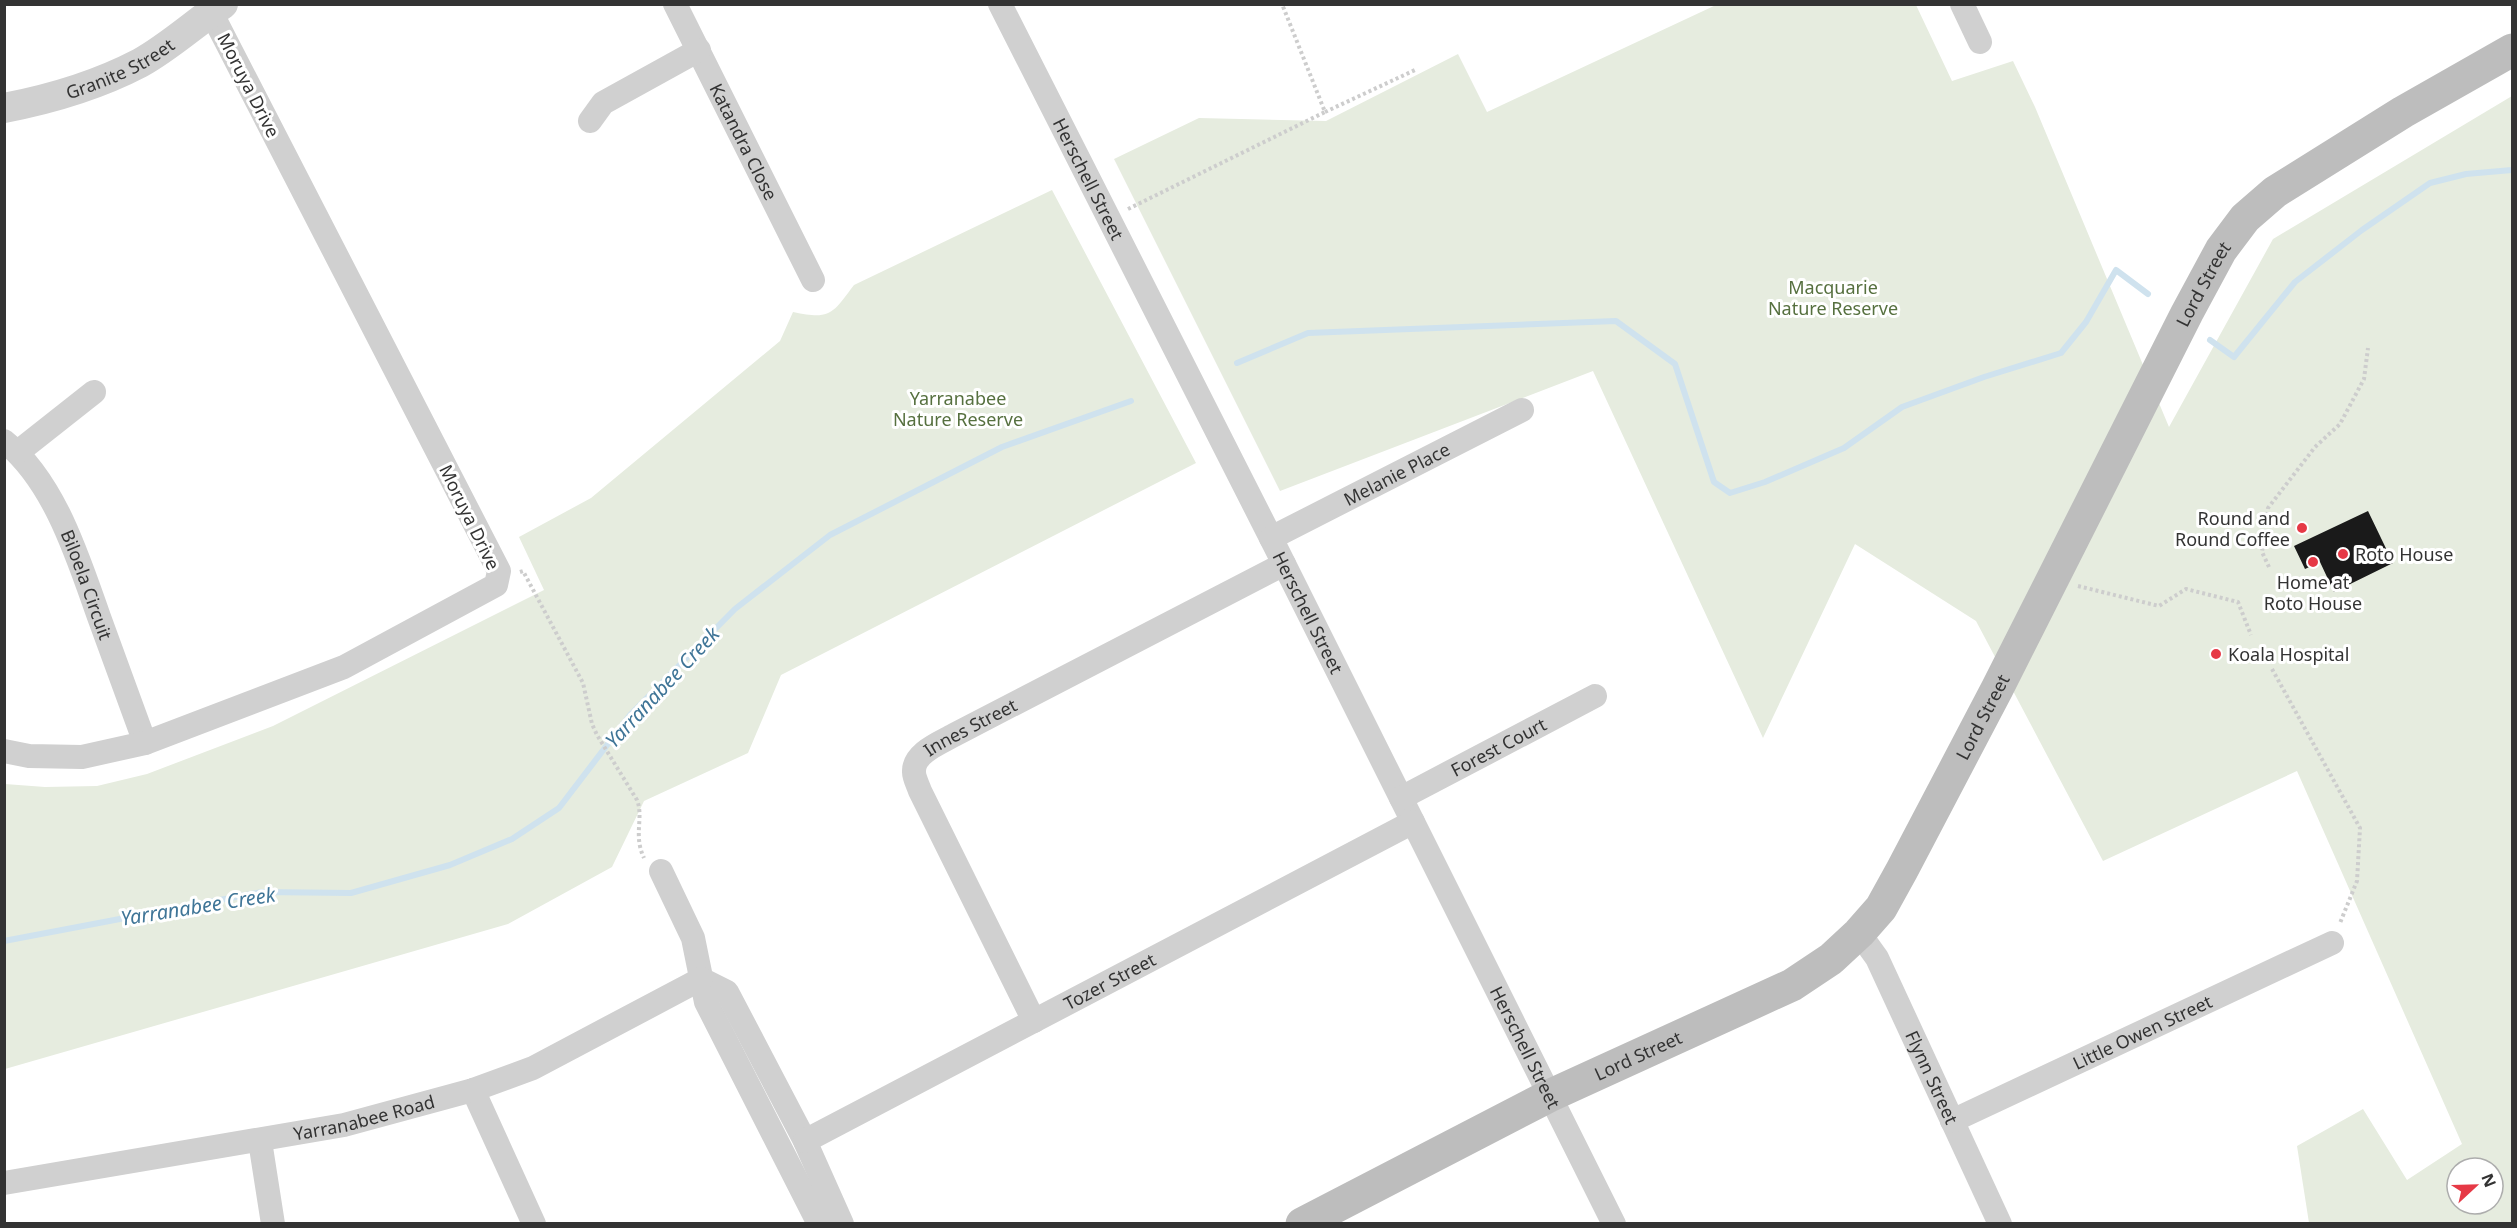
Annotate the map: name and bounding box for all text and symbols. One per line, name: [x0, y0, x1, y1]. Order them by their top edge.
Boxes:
street label: Moruya Drive: [212, 29, 286, 141]
street label: Granite Street: [63, 32, 179, 104]
street label: Katandra Close: [705, 79, 783, 204]
street label: Herschell Street: [1048, 114, 1130, 244]
street label: Lord Street: [2170, 236, 2236, 331]
park label: Macquarie Nature Reserve: [1768, 275, 1898, 320]
park label: Yarranabee Nature Reserve: [893, 386, 1023, 431]
street label: Melanie Place: [1339, 437, 1454, 511]
street label: Moruya Drive: [434, 460, 506, 574]
place label: Round and Round Coffee: [2175, 506, 2290, 551]
marker: Round and Round Coffee: [2295, 521, 2309, 535]
street label: Biloela Circuit: [56, 526, 118, 643]
place label: Roto House: [2355, 542, 2453, 566]
street label: Herschell Street: [1268, 547, 1349, 678]
marker: Roto House: [2336, 547, 2350, 561]
marker: Home at Roto House: [2306, 555, 2320, 569]
place label: Home at Roto House: [2264, 570, 2362, 615]
water label: Yarranabee Creek: [599, 620, 726, 753]
place label: Koala Hospital: [2228, 642, 2349, 666]
marker: Koala Hospital: [2209, 647, 2223, 661]
street label: Lord Street: [1950, 670, 2015, 764]
street label: Innes Street: [918, 692, 1021, 761]
street label: Forest Court: [1446, 712, 1551, 782]
water label: Yarranabee Creek: [119, 880, 278, 932]
street label: Tozer Street: [1060, 947, 1160, 1015]
street label: Herschell Street: [1485, 982, 1566, 1113]
street label: Little Owen Street: [2069, 989, 2216, 1075]
street label: Lord Street: [1590, 1025, 1686, 1086]
street label: Flynn Street: [1900, 1026, 1964, 1128]
street label: Yarranabee Road: [291, 1089, 437, 1145]
north arrow: [2445, 1156, 2505, 1216]
text: N: [2476, 1170, 2502, 1191]

